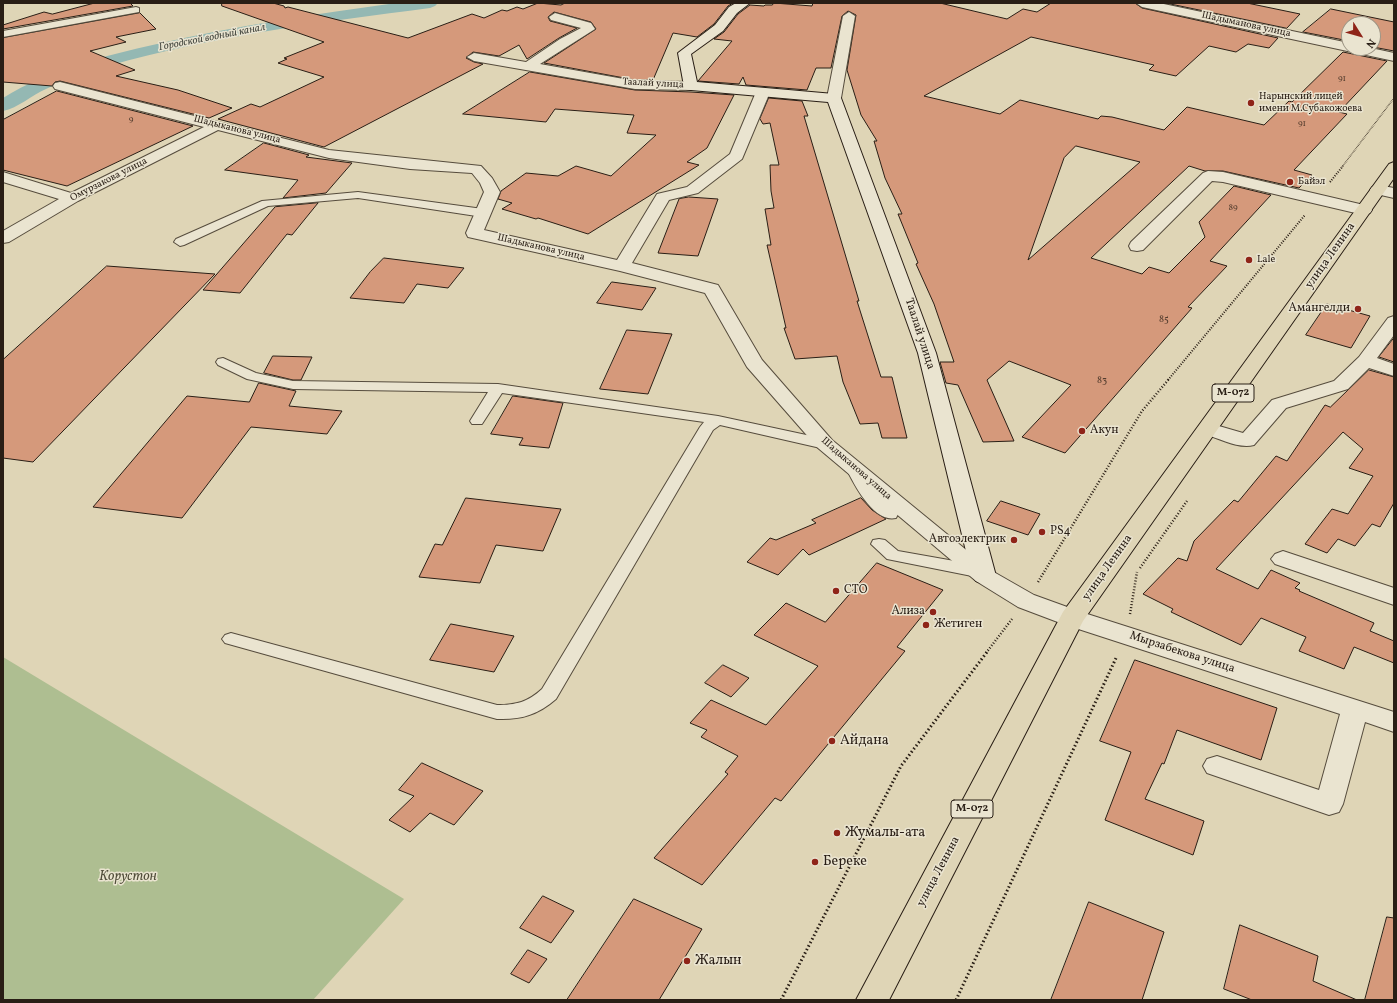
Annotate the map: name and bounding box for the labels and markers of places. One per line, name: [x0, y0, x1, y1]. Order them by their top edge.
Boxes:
place label: Нарынский лицей имени М.Субакожоева: [1259, 91, 1362, 114]
marker: Нарынский лицей имени М.Субакожоева: [1246, 98, 1256, 108]
place label: Байэл: [1298, 176, 1325, 188]
marker: Байэл: [1285, 177, 1295, 187]
place label: Lale: [1257, 254, 1275, 266]
marker: Lale: [1244, 255, 1254, 265]
place label: Амангелди: [1289, 302, 1350, 316]
marker: Амангелди: [1353, 304, 1363, 314]
place label: Акун: [1090, 424, 1119, 438]
marker: Акун: [1077, 426, 1087, 436]
place label: PS4: [1050, 525, 1071, 539]
marker: PS4: [1037, 527, 1047, 537]
place label: Автоэлектрик: [929, 533, 1006, 547]
marker: Автоэлектрик: [1009, 535, 1019, 545]
place label: СТО: [844, 584, 868, 598]
marker: СТО: [831, 586, 841, 596]
place label: Ализа: [892, 605, 925, 619]
marker: Ализа: [928, 607, 938, 617]
place label: Жетиген: [934, 618, 982, 632]
marker: Жетиген: [921, 620, 931, 630]
place label: Айдана: [840, 733, 889, 749]
marker: Айдана: [827, 736, 837, 746]
place label: Жумалы-ата: [845, 825, 925, 841]
marker: Жумалы-ата: [832, 828, 842, 838]
place label: Береке: [823, 854, 867, 870]
marker: Береке: [810, 857, 820, 867]
place label: Жалын: [695, 953, 742, 969]
marker: Жалын: [682, 956, 692, 966]

